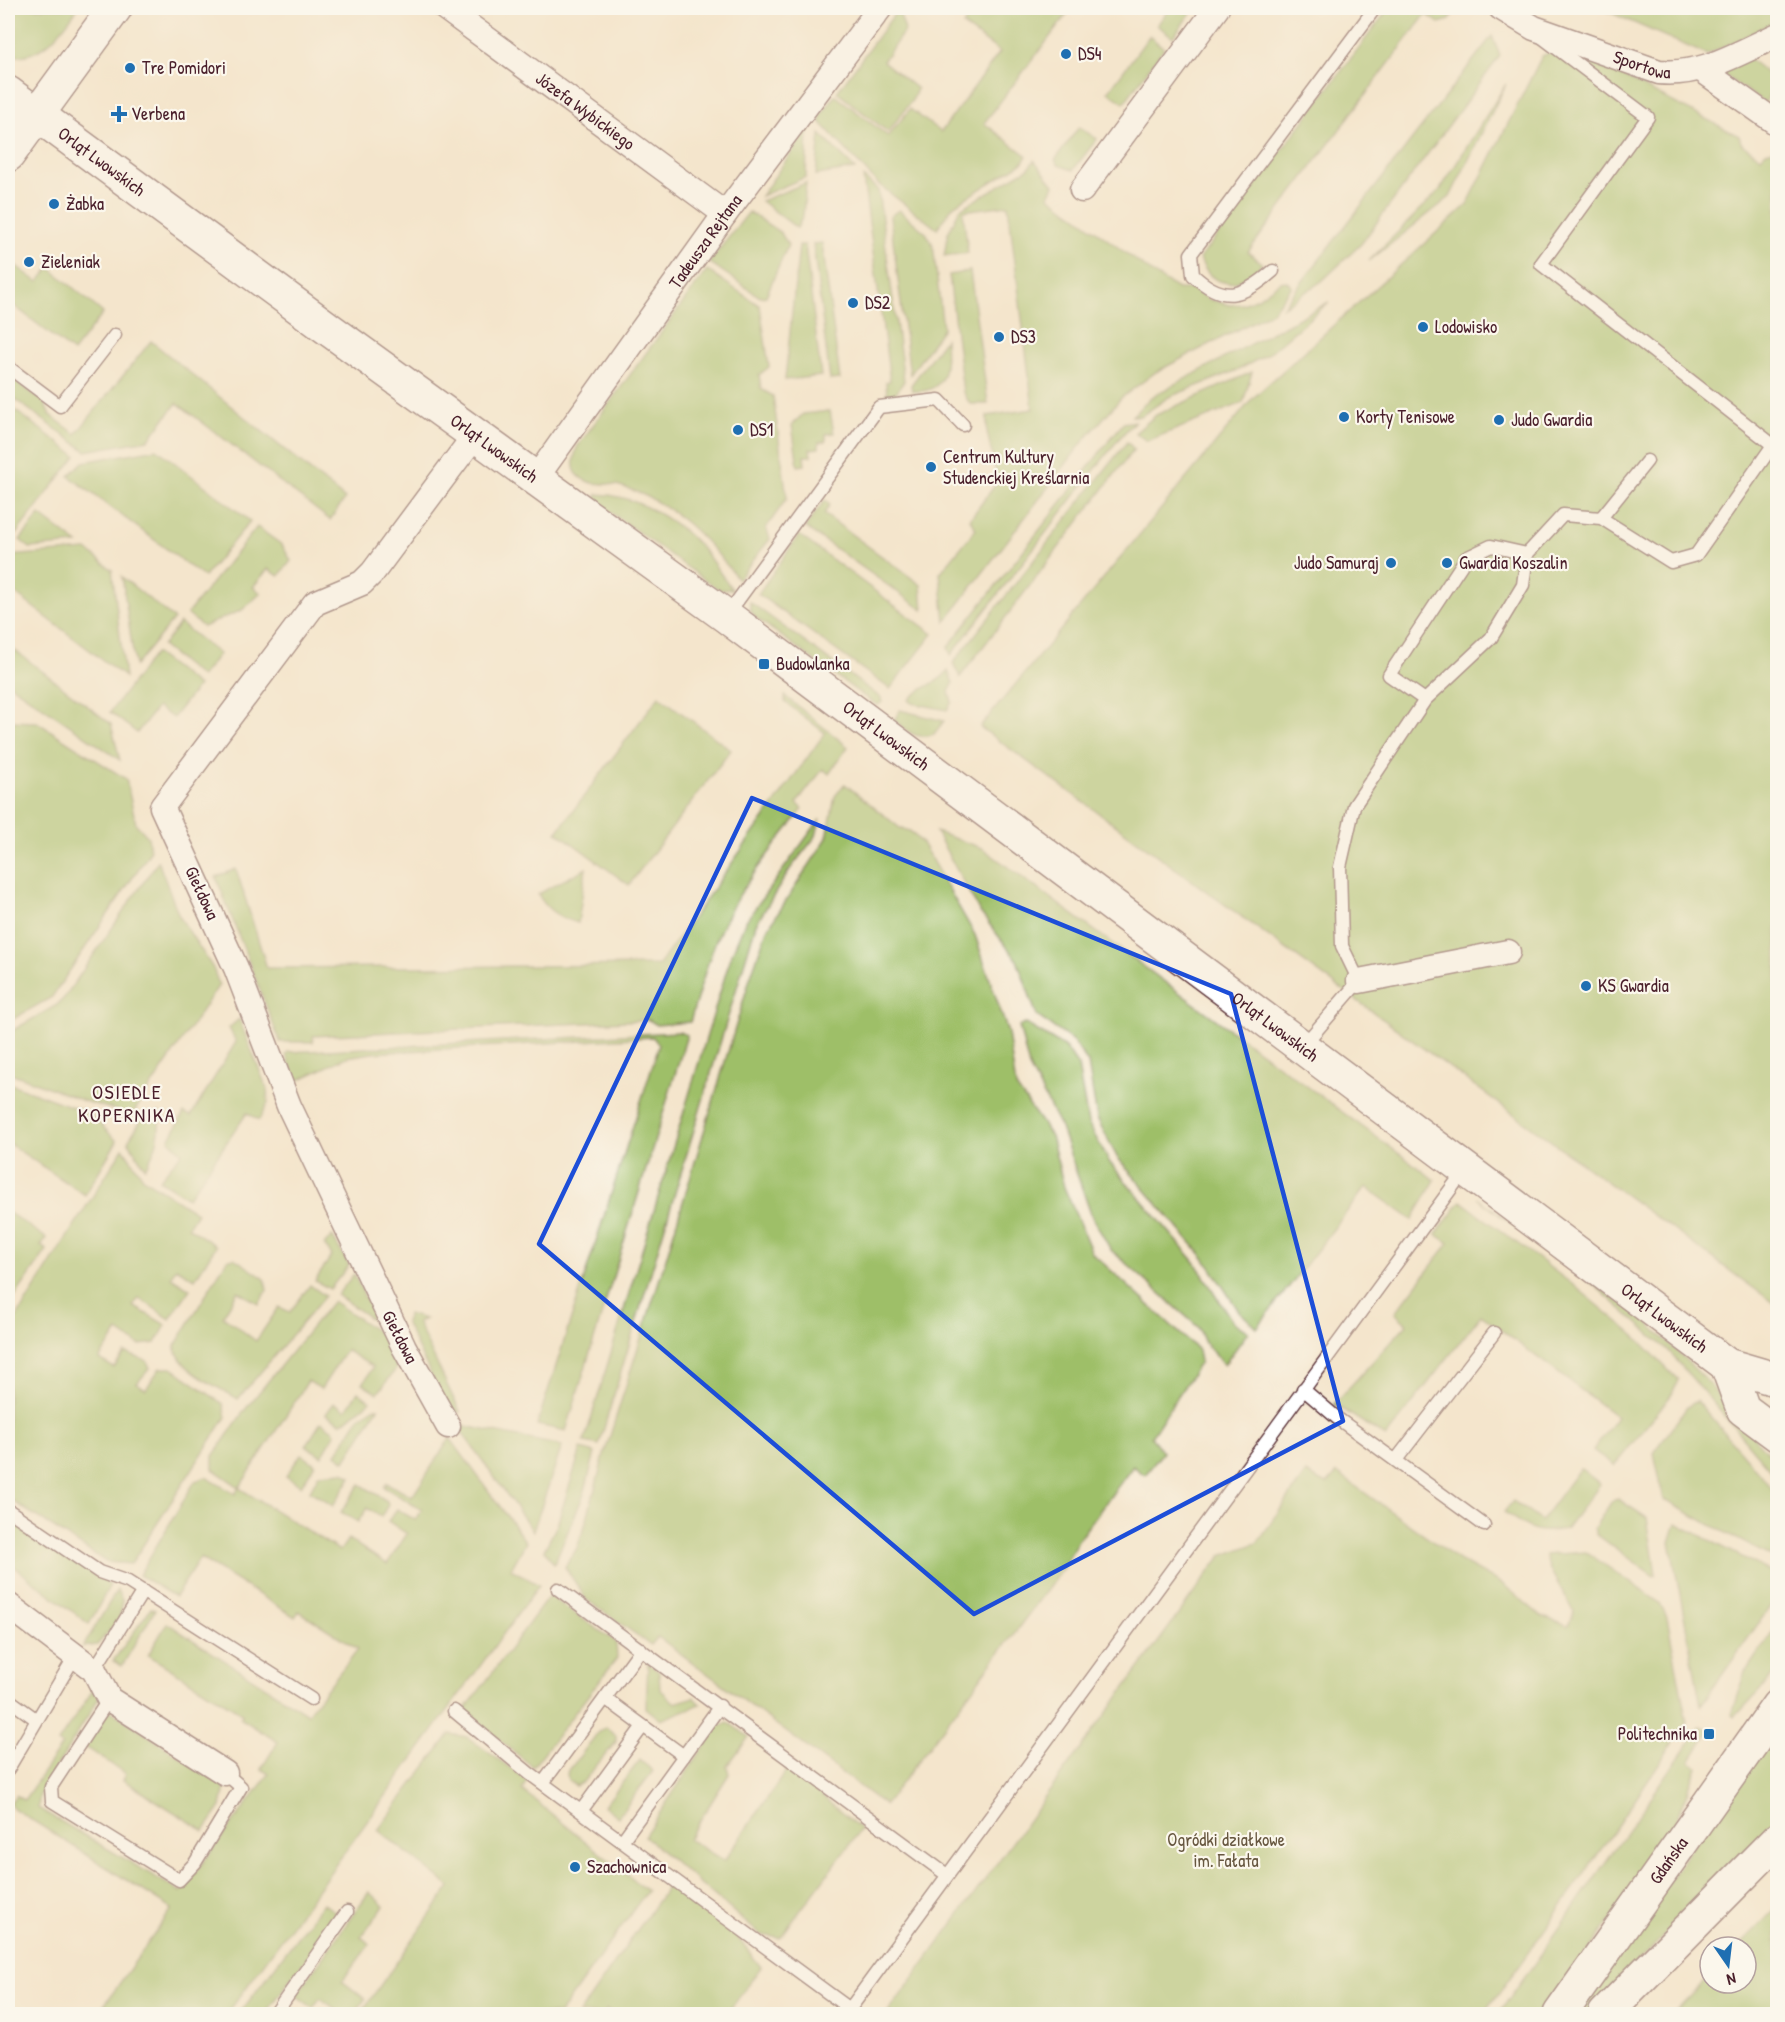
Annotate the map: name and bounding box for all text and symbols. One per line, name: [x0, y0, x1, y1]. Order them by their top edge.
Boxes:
place label: DS4: [1078, 41, 1102, 66]
street label: Sportowa: [1610, 44, 1671, 85]
marker: DS4: [1059, 47, 1073, 61]
place label: Tre Pomidori: [142, 55, 226, 80]
marker: Tre Pomidori: [123, 61, 137, 75]
street label: Józefa Wybickiego: [531, 66, 640, 156]
place label: Verbena: [131, 101, 185, 126]
marker: Verbena: [112, 107, 126, 121]
street label: Orląt Lwowskich: [53, 121, 151, 202]
street label: Tadeusza Rejtana: [663, 189, 748, 293]
place label: Żabka: [66, 191, 104, 216]
marker: Żabka: [47, 197, 61, 211]
place label: Zieleniak: [41, 249, 100, 274]
marker: Zieleniak: [22, 255, 36, 269]
place label: DS2: [865, 290, 891, 315]
marker: DS2: [846, 296, 860, 310]
place label: Lodowisko: [1435, 314, 1497, 339]
marker: Lodowisko: [1416, 320, 1430, 334]
place label: DS3: [1011, 324, 1036, 349]
marker: DS3: [992, 330, 1006, 344]
place label: Korty Tenisowe: [1356, 404, 1455, 429]
place label: Judo Gwardia: [1511, 407, 1592, 432]
street label: Orląt Lwowskich: [445, 408, 544, 488]
marker: Korty Tenisowe: [1337, 410, 1351, 424]
marker: Judo Gwardia: [1492, 413, 1506, 427]
place label: DS1: [750, 417, 773, 442]
marker: DS1: [731, 423, 745, 437]
place label: Centrum Kultury Studenckiej Kreślarnia: [943, 444, 1089, 490]
marker: Centrum Kultury Studenckiej Kreślarnia: [924, 460, 938, 474]
place label: Judo Samuraj: [1294, 550, 1379, 575]
place label: Gwardia Koszalin: [1459, 550, 1568, 575]
marker: Judo Samuraj: [1384, 556, 1398, 570]
marker: Gwardia Koszalin: [1440, 556, 1454, 570]
place label: Budowlanka: [776, 651, 849, 676]
marker: Budowlanka: [757, 657, 771, 671]
street label: Orląt Lwowskich: [838, 694, 935, 776]
street label: Giełdowa: [179, 862, 226, 924]
place label: KS Gwardia: [1598, 973, 1669, 998]
marker: KS Gwardia: [1579, 979, 1593, 993]
street label: Orląt Lwowskich: [1227, 986, 1324, 1067]
district label: OSIEDLE KOPERNIKA: [78, 1078, 176, 1128]
street label: Orląt Lwowskich: [1616, 1277, 1713, 1359]
street label: Giełdowa: [377, 1306, 424, 1368]
place label: Politechnika: [1618, 1721, 1697, 1746]
marker: Politechnika: [1702, 1727, 1716, 1741]
park label: Ogródki działkowe im. Fałata: [1167, 1827, 1285, 1873]
street label: Gdańska: [1643, 1832, 1694, 1889]
place label: Szachownica: [587, 1854, 666, 1879]
marker: Szachownica: [568, 1860, 582, 1874]
north arrow: [1698, 1935, 1758, 1995]
text: N: [1724, 1968, 1738, 1991]

